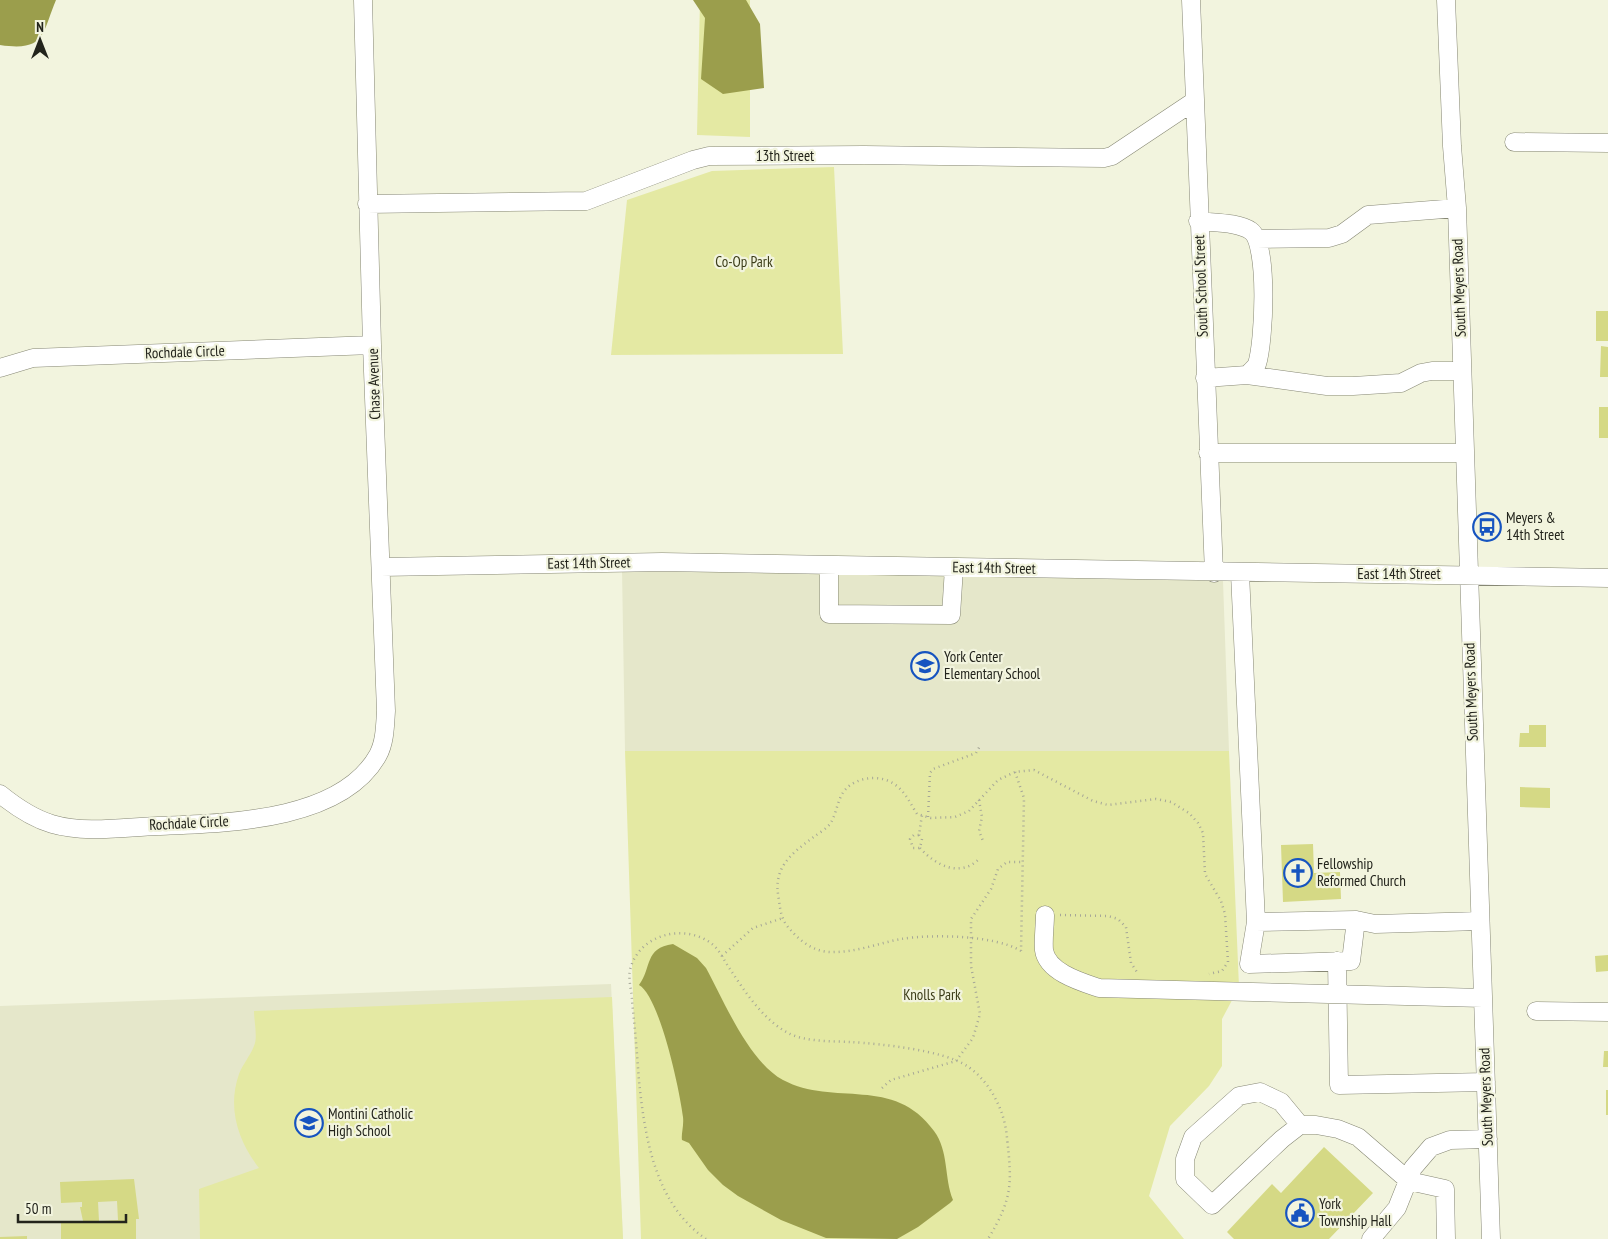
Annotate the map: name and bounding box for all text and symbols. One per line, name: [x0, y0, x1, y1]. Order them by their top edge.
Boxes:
north arrow: [15, 15, 65, 65]
text: N: [36, 18, 44, 36]
street label: 13th Street: [756, 146, 814, 165]
street label: South School Street: [1189, 235, 1212, 338]
street label: South Meyers Road: [1447, 238, 1470, 338]
park label: Co-Op Park: [715, 252, 773, 271]
street label: Rochdale Circle: [145, 341, 225, 362]
street label: Chase Avenue: [363, 348, 384, 420]
place label: Meyers & 14th Street: [1506, 508, 1564, 544]
bus stop icon: Meyers & 14th Street: [1472, 512, 1502, 542]
street label: East 14th Street: [547, 552, 631, 573]
street label: East 14th Street: [952, 557, 1036, 578]
street label: East 14th Street: [1357, 564, 1441, 583]
street label: South Meyers Road: [1459, 642, 1482, 742]
place label: York Center Elementary School: [944, 647, 1041, 683]
school or university icon: York Center Elementary School: [910, 651, 940, 681]
street label: Rochdale Circle: [149, 811, 229, 834]
place label: Fellowship Reformed Church: [1317, 854, 1406, 890]
church icon: Fellowship Reformed Church: [1283, 858, 1313, 888]
park label: Knolls Park: [903, 985, 961, 1004]
street label: South Meyers Road: [1474, 1047, 1497, 1147]
place label: Montini Catholic High School: [328, 1104, 414, 1140]
school or university icon: Montini Catholic High School: [294, 1108, 324, 1138]
scale bar: [18, 1192, 125, 1224]
place label: York Township Hall: [1319, 1194, 1392, 1230]
public building icon: York Township Hall: [1285, 1198, 1315, 1228]
text: 50 m: [25, 1199, 51, 1218]

